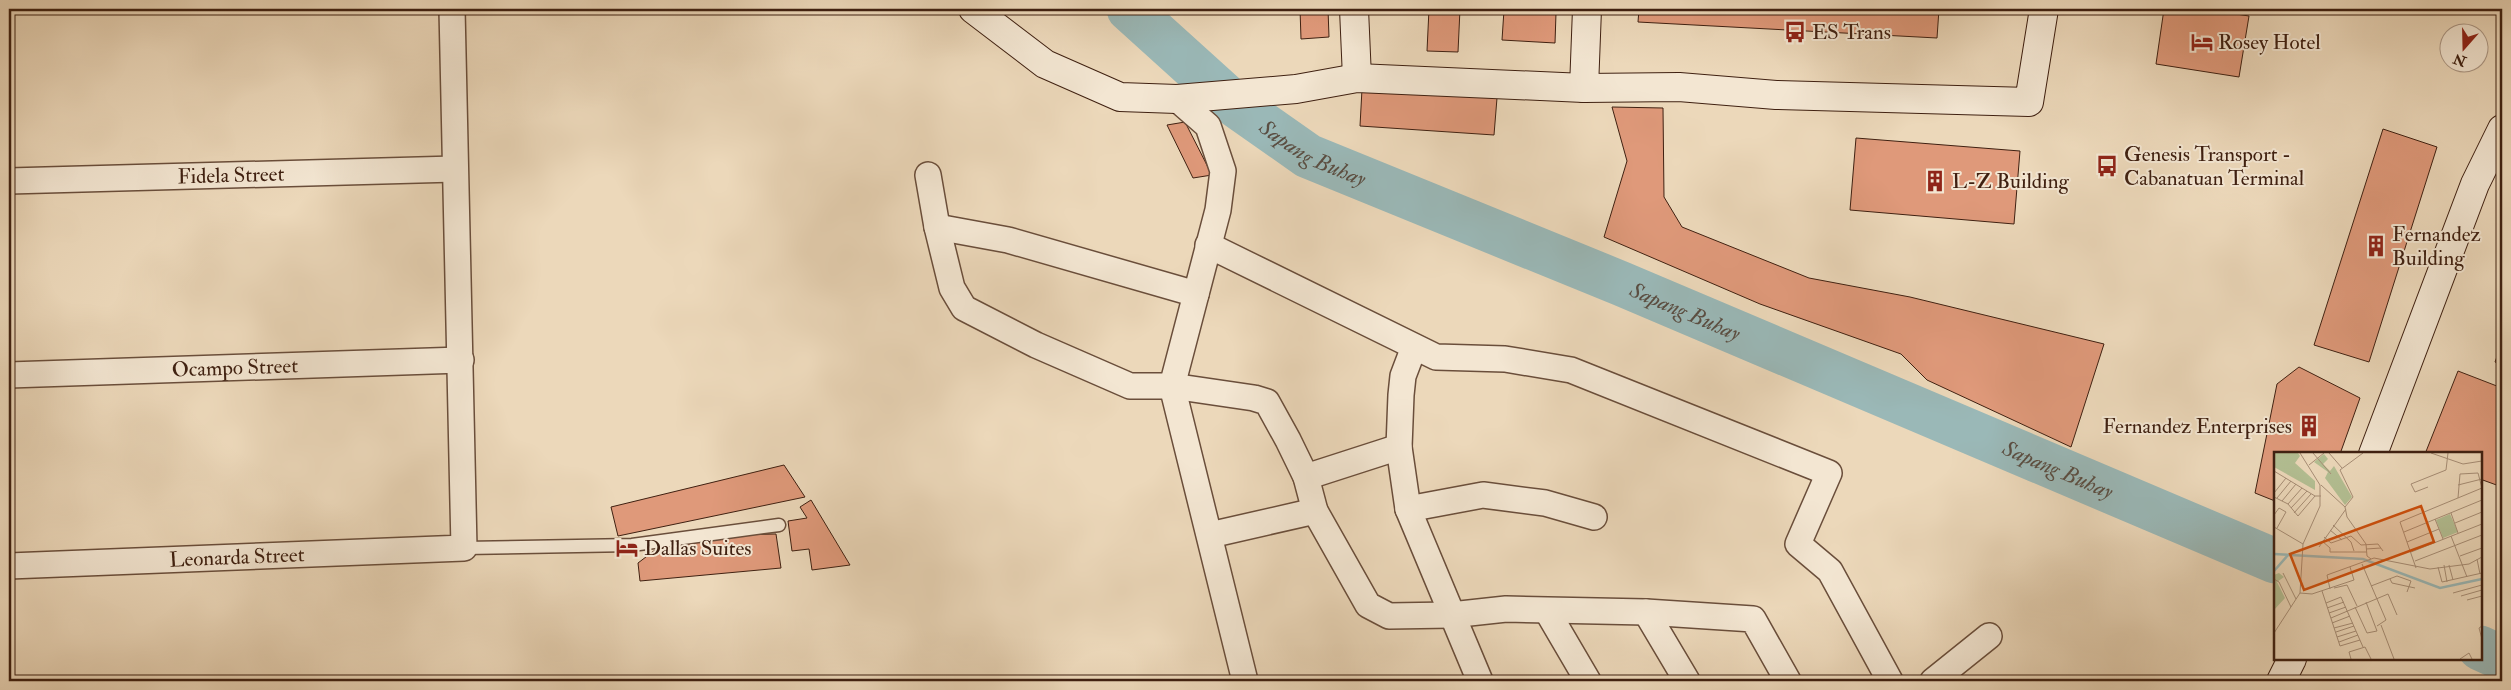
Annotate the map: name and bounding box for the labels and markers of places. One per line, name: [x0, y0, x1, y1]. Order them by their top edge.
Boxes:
bus stop icon: ES Trans: [1782, 19, 1808, 45]
place label: ES Trans: [1812, 19, 1891, 46]
hotel icon: Rosey Hotel: [2189, 29, 2215, 55]
place label: Rosey Hotel: [2218, 29, 2321, 56]
place label: Genesis Transport - Cabanatuan Terminal: [2124, 141, 2305, 192]
bus stop icon: Genesis Transport - Cabanatuan Terminal: [2094, 153, 2120, 179]
building icon: L-Z Building: [1922, 168, 1948, 194]
place label: L-Z Building: [1952, 168, 2070, 195]
place label: Fernandez Building: [2392, 221, 2481, 272]
building icon: Fernandez Building: [2363, 233, 2389, 259]
place label: Fernandez Enterprises: [2102, 413, 2292, 440]
building icon: Fernandez Enterprises: [2296, 413, 2322, 439]
hotel icon: Dallas Suites: [614, 535, 640, 561]
place label: Dallas Suites: [644, 535, 751, 562]

